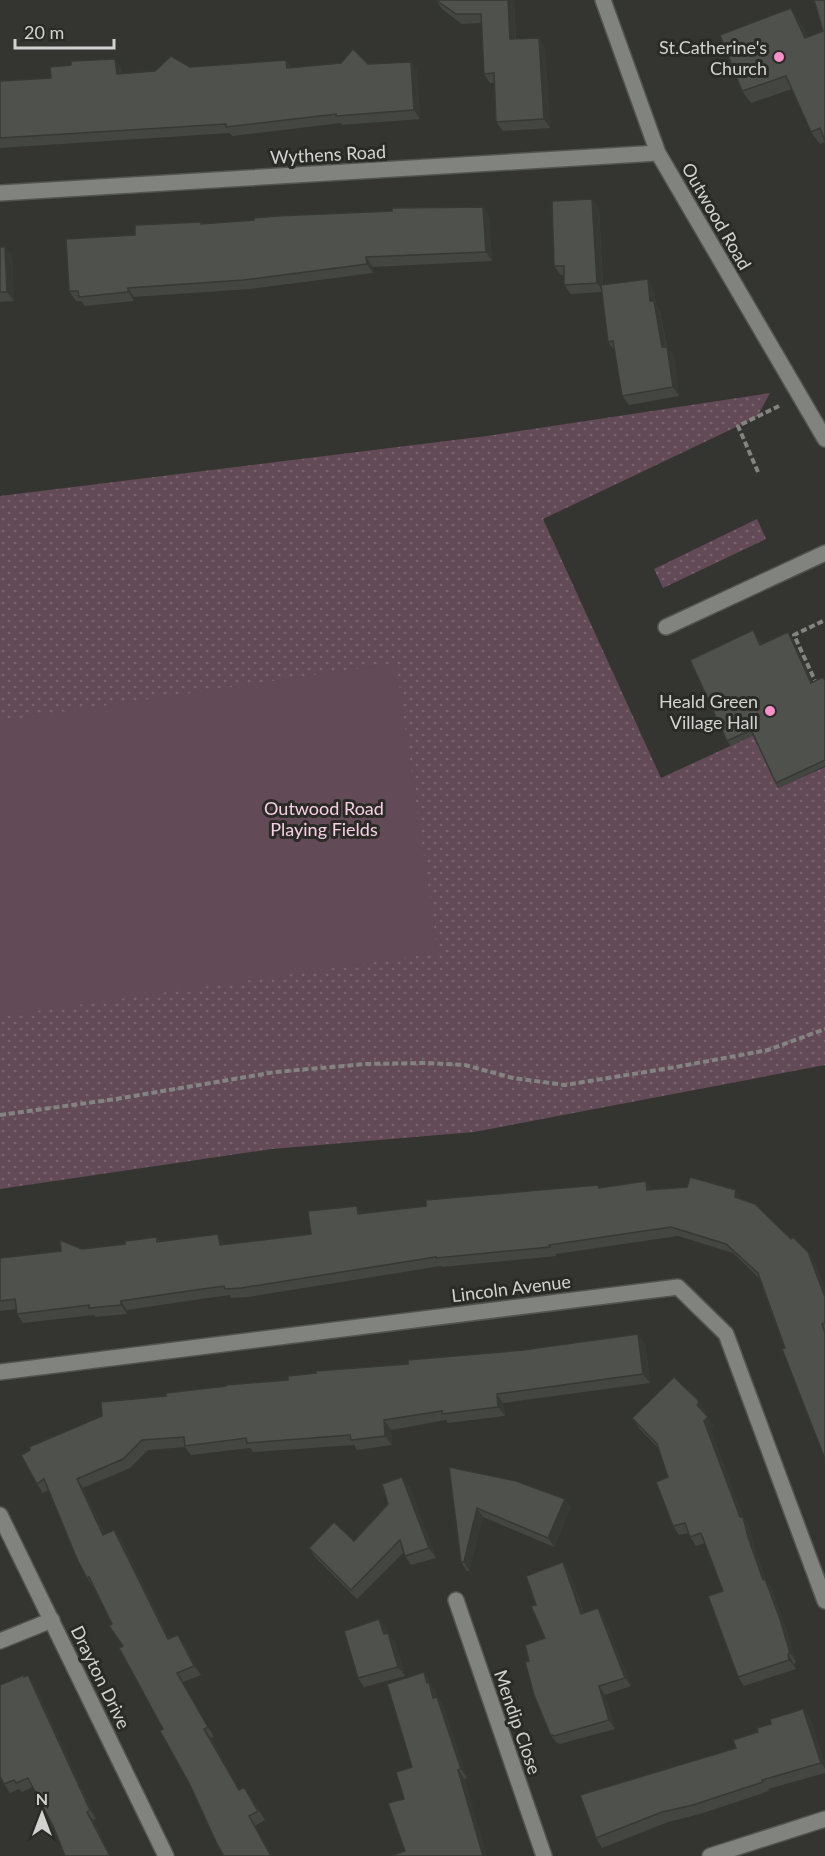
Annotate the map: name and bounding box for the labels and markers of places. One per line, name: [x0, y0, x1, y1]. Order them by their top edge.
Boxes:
place label: St.Catherine's Church: [659, 36, 767, 79]
marker: St.Catherine's Church: [772, 50, 786, 64]
place label: Heald Green Village Hall: [659, 690, 758, 733]
marker: Heald Green Village Hall: [763, 704, 777, 718]

